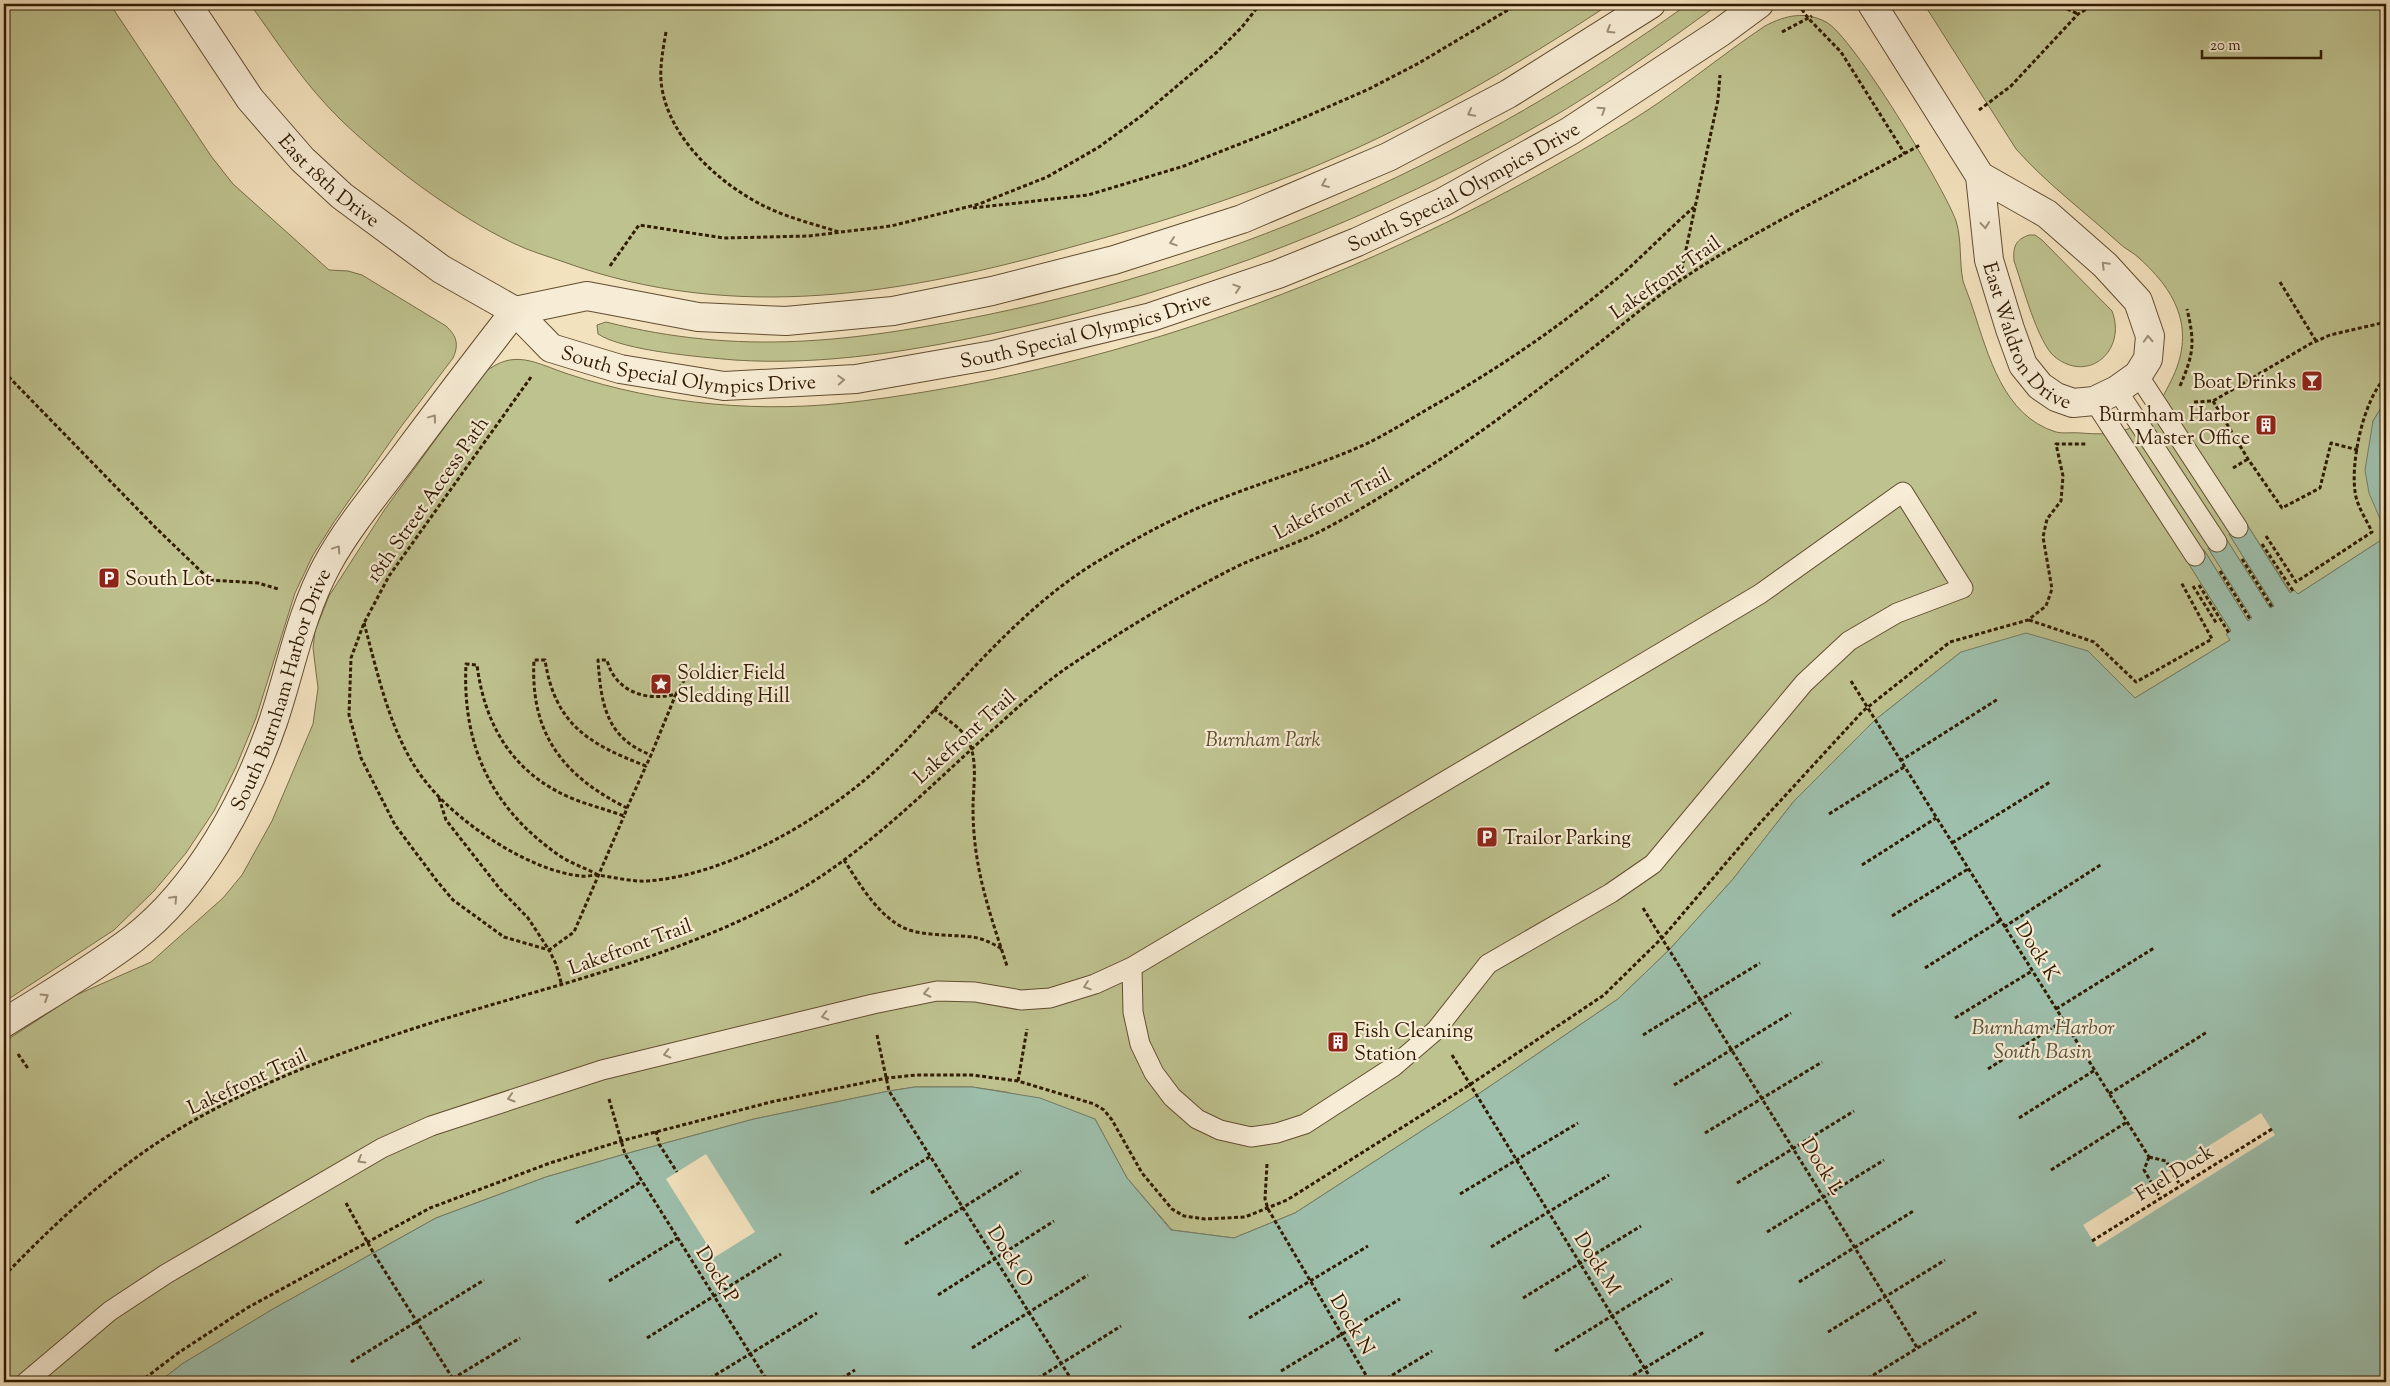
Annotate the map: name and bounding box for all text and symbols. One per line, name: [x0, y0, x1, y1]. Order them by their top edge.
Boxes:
one-way arrow: [1607, 24, 1616, 34]
scale bar: [2202, 28, 2321, 60]
text: 20 m: [2210, 36, 2241, 57]
one-way arrow: [1467, 107, 1476, 117]
one-way arrow: [1596, 107, 1606, 116]
street label: South Special Olympics Drive: [1344, 116, 1587, 261]
street label: East 18th Drive: [270, 129, 385, 236]
one-way arrow: [1321, 178, 1330, 189]
one-way arrow: [1979, 221, 1990, 229]
street label: Lakefront Trail: [1605, 230, 1728, 328]
one-way arrow: [1169, 236, 1178, 246]
street label: East Waldron Drive: [1973, 259, 2075, 418]
one-way arrow: [2102, 262, 2111, 271]
one-way arrow: [1232, 284, 1241, 294]
street label: South Special Olympics Drive: [958, 286, 1215, 378]
one-way arrow: [2143, 334, 2154, 342]
street label: South Special Olympics Drive: [557, 340, 817, 404]
place label: Boat Drinks: [2193, 369, 2296, 398]
bar icon: Boat Drinks: [2300, 369, 2324, 393]
one-way arrow: [837, 374, 845, 385]
place label: Burmham Harbor Master Office: [2099, 402, 2250, 454]
street label: 18th Street Access Path: [361, 411, 498, 589]
building icon: Burmham Harbor Master Office: [2254, 413, 2278, 437]
one-way arrow: [428, 415, 436, 424]
street label: Lakefront Trail: [1269, 462, 1398, 548]
one-way arrow: [331, 545, 341, 554]
street label: South Burnham Harbor Drive: [225, 564, 340, 817]
parking icon: South Lot: [97, 566, 121, 590]
place label: South Lot: [125, 566, 212, 595]
place label: Soldier Field Sledding Hill: [677, 660, 790, 712]
place icon: Soldier Field Sledding Hill: [649, 672, 673, 696]
street label: Lakefront Trail: [908, 683, 1024, 792]
park label: Burnham Park: [1206, 727, 1320, 756]
parking icon: Trailor Parking: [1475, 825, 1499, 849]
place label: Trailor Parking: [1503, 825, 1631, 854]
one-way arrow: [168, 896, 177, 905]
street label: Lakefront Trail: [565, 912, 697, 984]
street label: Dock K: [2006, 917, 2066, 988]
one-way arrow: [1083, 981, 1092, 991]
one-way arrow: [923, 987, 932, 997]
one-way arrow: [40, 994, 49, 1003]
one-way arrow: [821, 1010, 830, 1021]
water label: Burnham Harbor South Basin: [1971, 1014, 2115, 1068]
place label: Fish Cleaning Station: [1354, 1018, 1473, 1070]
building icon: Fish Cleaning Station: [1326, 1030, 1350, 1054]
street label: Lakefront Trail: [183, 1043, 313, 1124]
one-way arrow: [663, 1048, 672, 1059]
one-way arrow: [507, 1093, 516, 1103]
street label: Dock L: [1792, 1133, 1850, 1202]
street label: Fuel Dock: [2130, 1138, 2220, 1210]
one-way arrow: [358, 1153, 367, 1163]
street label: Dock O: [979, 1221, 1039, 1294]
street label: Dock M: [1565, 1227, 1627, 1301]
street label: Dock P: [687, 1241, 745, 1309]
street label: Dock N: [1321, 1289, 1381, 1361]

